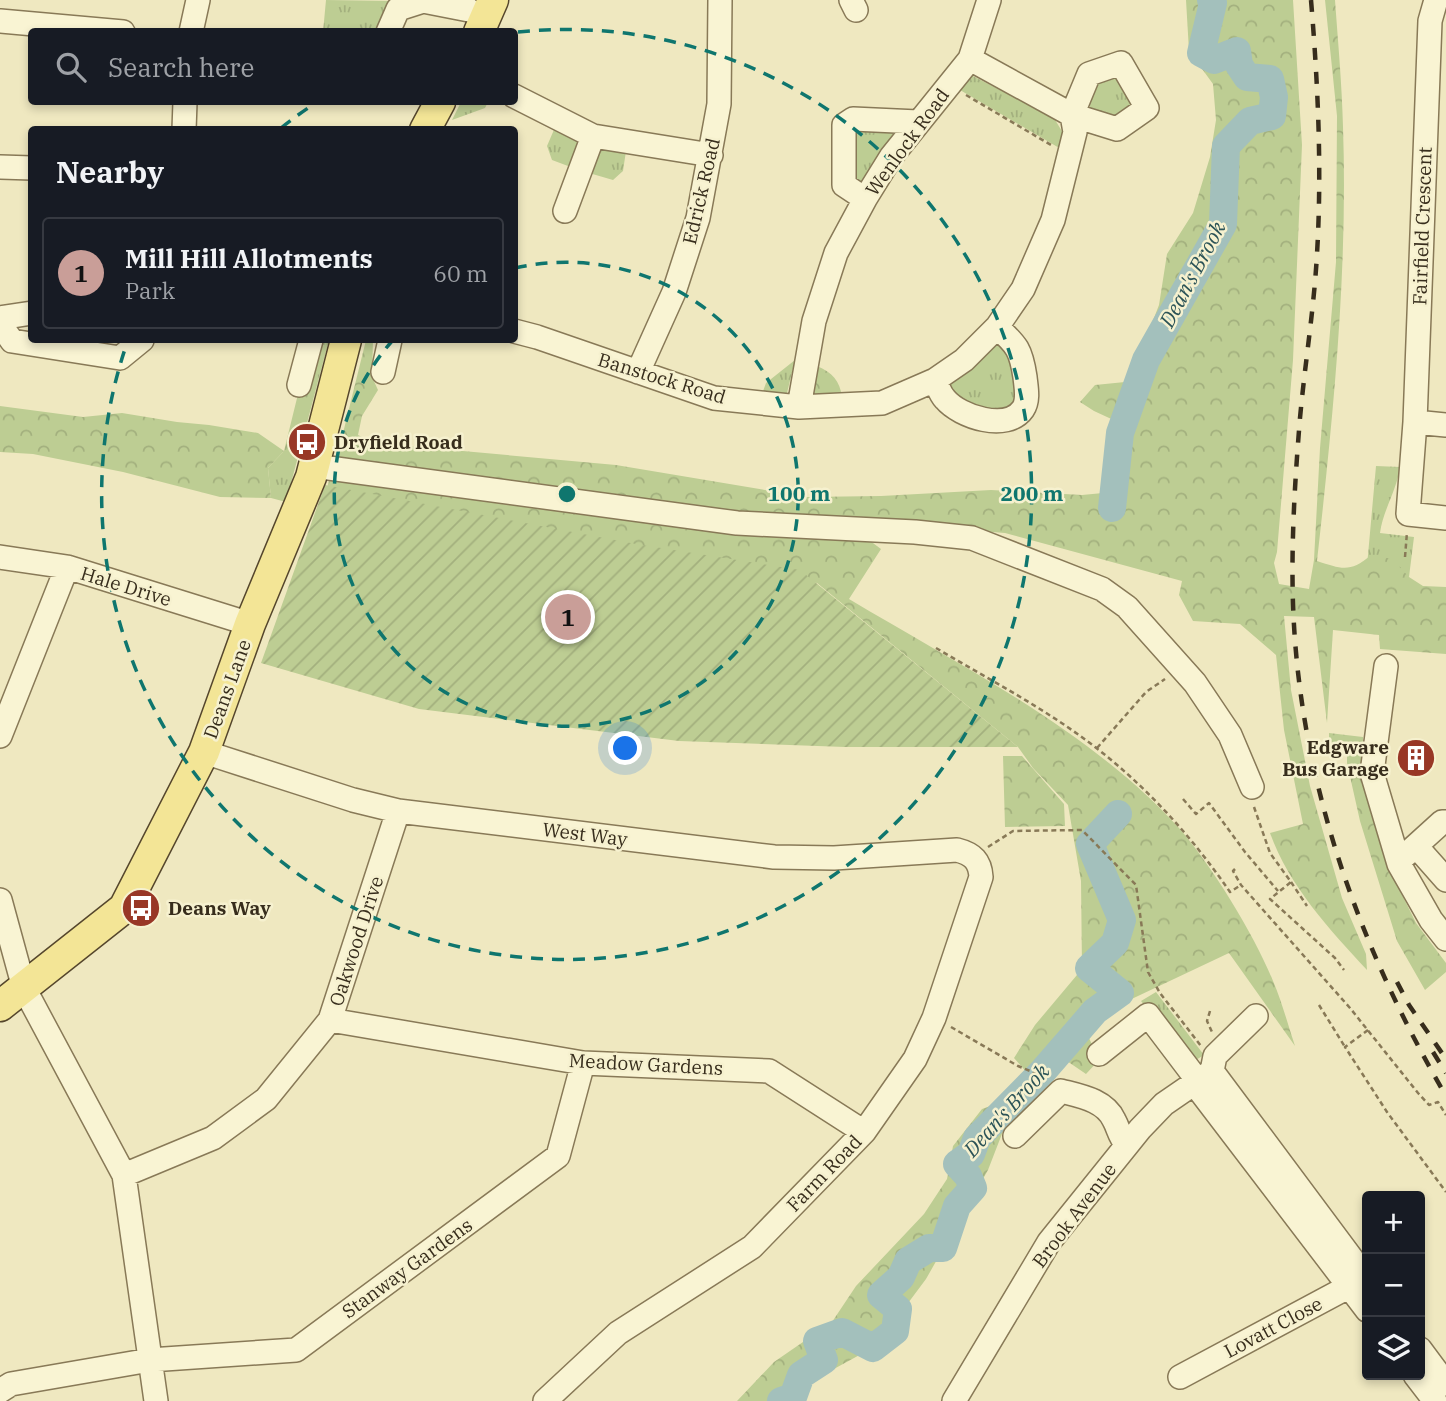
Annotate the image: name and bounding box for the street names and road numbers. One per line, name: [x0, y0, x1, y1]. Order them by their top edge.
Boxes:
street label: Wenlock Road: [860, 84, 954, 200]
street label: Edrick Road: [677, 135, 725, 247]
street label: Fairfield Crescent: [1407, 146, 1437, 306]
street label: Banstock Road: [595, 347, 729, 409]
street label: Hale Drive: [78, 561, 174, 611]
street label: Deans Lane: [198, 636, 256, 742]
street label: West Way: [541, 817, 630, 851]
street label: Oakwood Drive: [324, 873, 388, 1009]
street label: Meadow Gardens: [568, 1048, 724, 1080]
street label: Farm Road: [781, 1130, 867, 1216]
street label: Brook Avenue: [1027, 1158, 1121, 1272]
street label: Stanway Gardens: [337, 1213, 477, 1323]
street label: Lovatt Close: [1220, 1291, 1326, 1363]

